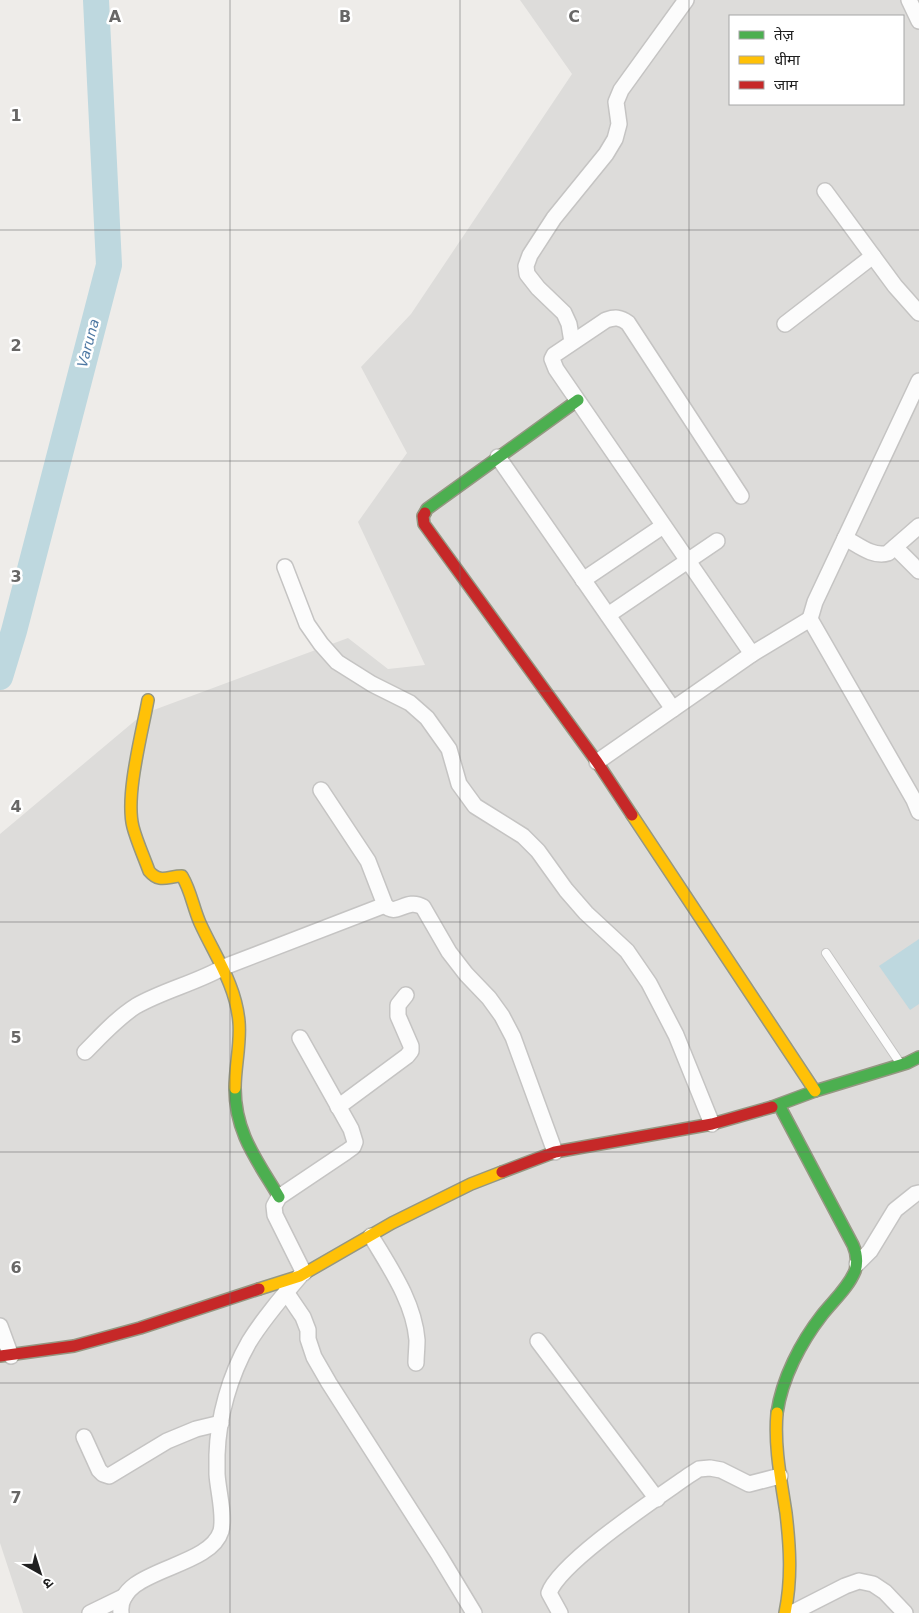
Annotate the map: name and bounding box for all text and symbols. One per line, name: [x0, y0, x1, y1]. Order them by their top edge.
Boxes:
text: A: [109, 7, 122, 26]
text: B: [339, 7, 351, 26]
text: C: [568, 7, 580, 26]
legend: [729, 15, 904, 105]
text: तेज़: [774, 26, 795, 44]
text: धीमा: [774, 51, 801, 69]
text: जाम: [774, 76, 799, 94]
text: 1: [10, 106, 22, 125]
water label: Varuna: [74, 317, 102, 369]
text: 2: [10, 336, 22, 355]
text: 3: [10, 567, 22, 586]
text: 4: [10, 797, 22, 816]
text: 5: [10, 1028, 22, 1047]
text: 6: [10, 1258, 22, 1277]
text: 7: [10, 1488, 22, 1507]
north arrow: [15, 1548, 65, 1598]
text: उ: [39, 1574, 56, 1592]

